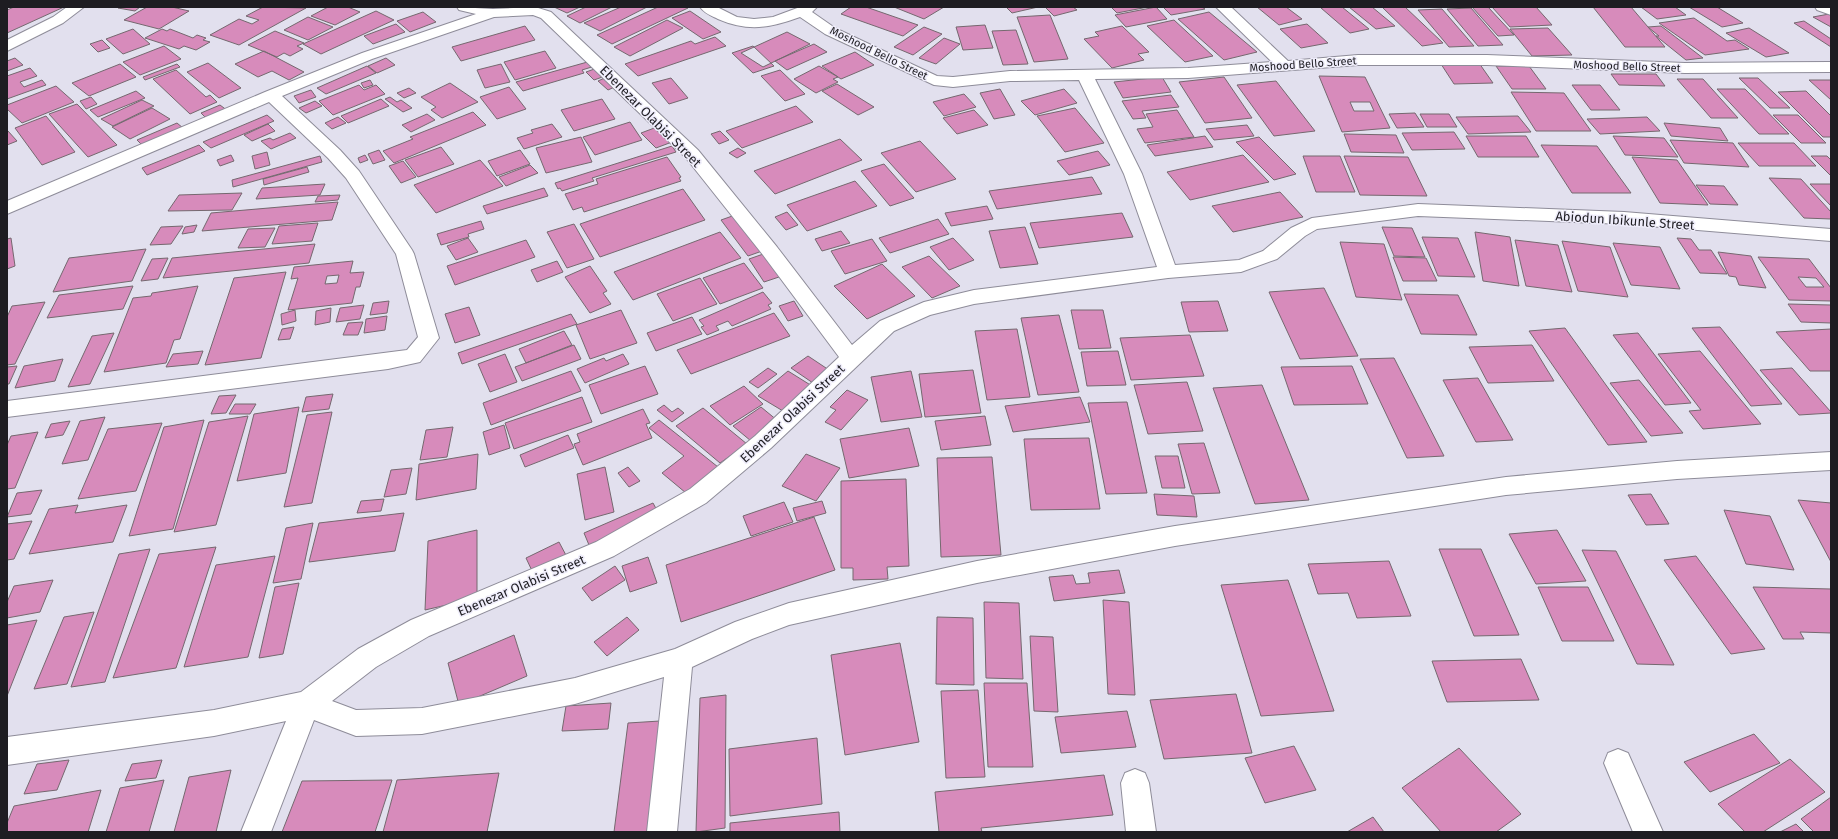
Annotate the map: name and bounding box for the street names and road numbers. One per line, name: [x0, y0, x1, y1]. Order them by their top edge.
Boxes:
street label: Moshood Bello Street: [828, 24, 930, 83]
street label: Moshood Bello Street: [1249, 54, 1357, 75]
street label: Moshood Bello Street: [1573, 58, 1681, 75]
street label: Ebenezar Olabisi Street: [597, 63, 705, 170]
street label: Abiodun Ibikunle Street: [1555, 208, 1695, 233]
street label: Ebenezar Olabisi Street: [737, 361, 848, 466]
street label: Ebenezar Olabisi Street: [455, 552, 587, 619]

